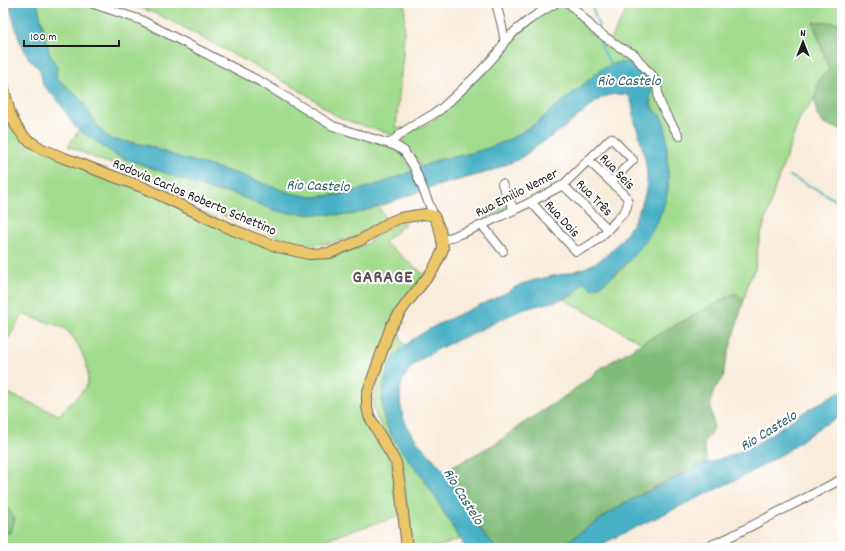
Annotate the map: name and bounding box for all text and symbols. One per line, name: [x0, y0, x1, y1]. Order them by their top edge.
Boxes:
scale bar: [24, 22, 119, 48]
north arrow: [783, 22, 823, 62]
text: N: [800, 26, 806, 42]
text: 100 m: [30, 29, 57, 46]
water label: Rio Castelo: [597, 71, 662, 93]
street label: Rua Seis: [594, 150, 639, 195]
street label: Rodovia Carlos Roberto Schettino: [109, 154, 279, 242]
street label: Rua Emilio Nemer: [472, 164, 562, 223]
water label: Rio Castelo: [286, 175, 351, 199]
street label: Rua Três: [570, 175, 617, 222]
street label: Rua Dois: [539, 196, 584, 243]
district label: GARAGE: [353, 266, 413, 291]
water label: Rio Castelo: [736, 405, 803, 458]
water label: Rio Castelo: [436, 464, 489, 531]

